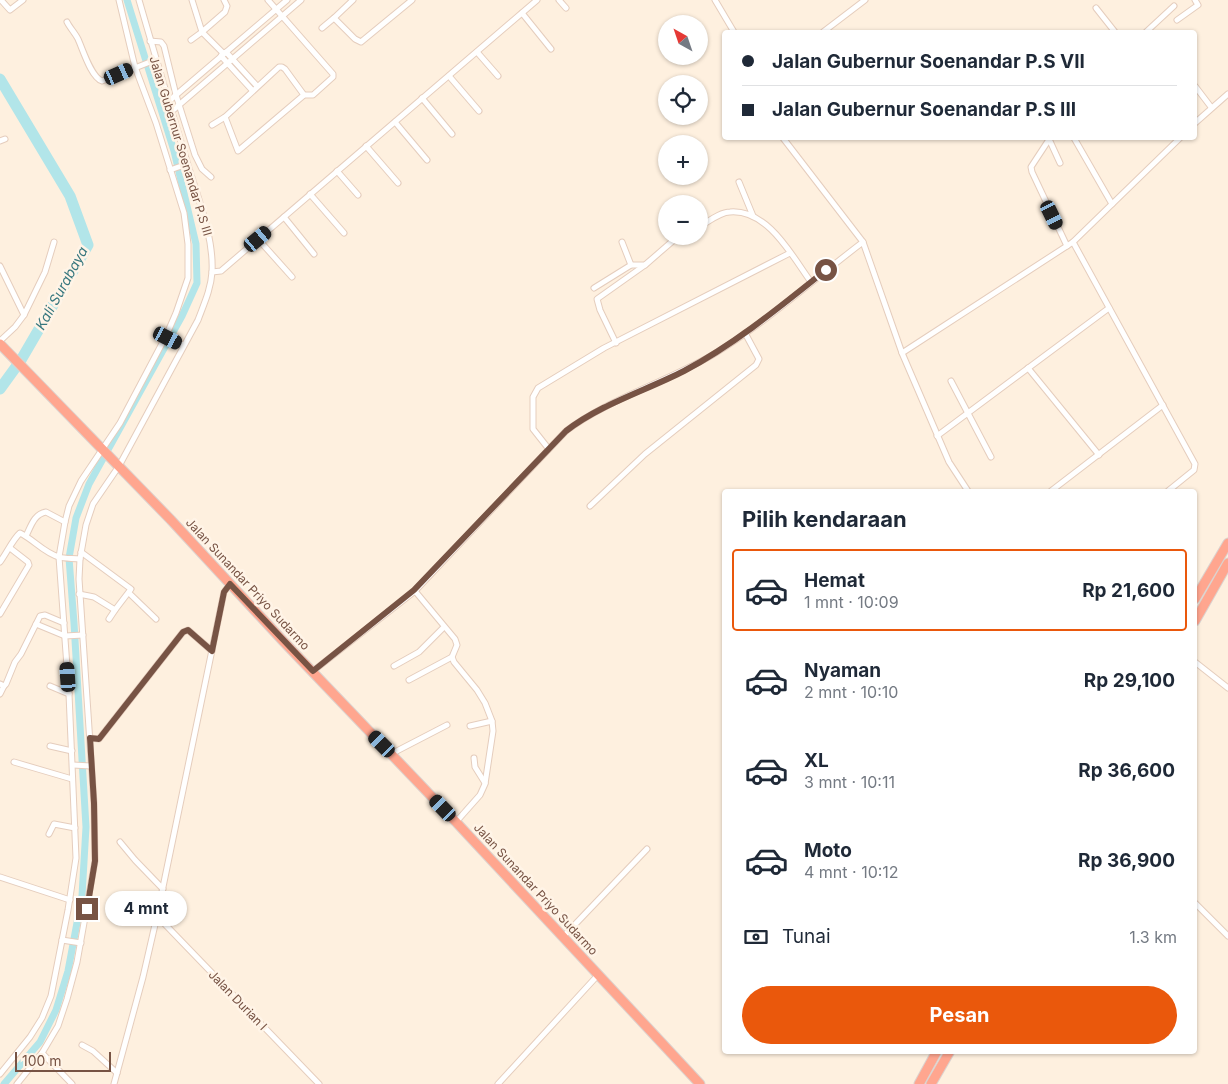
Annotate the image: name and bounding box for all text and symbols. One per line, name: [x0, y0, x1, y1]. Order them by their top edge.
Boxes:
north arrow: [658, 15, 708, 65]
map controls: [658, 15, 708, 245]
text: Jalan Gubernur Soenandar P.S VII: [772, 50, 1085, 73]
street label: Jalan Gubernur Soenandar P.S III: [146, 54, 216, 238]
car: [102, 61, 135, 87]
button: locate: [658, 75, 708, 125]
text: Jalan Gubernur Soenandar P.S III: [772, 98, 1076, 121]
button: +: [658, 135, 708, 185]
button: −: [658, 195, 708, 245]
car: [1038, 198, 1065, 232]
car: [241, 224, 274, 254]
water label: Kali Surabaya: [31, 243, 91, 332]
route start: [815, 259, 837, 281]
car: [151, 325, 184, 351]
text: Pilih kendaraan: [742, 506, 907, 532]
street label: Jalan Sunandar Priyo Sudarmo: [183, 515, 313, 653]
icon: car: [744, 568, 789, 613]
text: Hemat: [804, 569, 865, 592]
text: Rp 21,600: [1082, 579, 1175, 602]
text: 1 mnt · 10:09: [804, 592, 899, 612]
icon: car: [744, 658, 789, 703]
text: Nyaman: [804, 659, 881, 682]
car: [59, 662, 76, 692]
text: Rp 29,100: [1084, 669, 1175, 692]
text: 2 mnt · 10:10: [804, 682, 898, 702]
car: [366, 728, 397, 760]
icon: car: [744, 748, 789, 793]
text: XL: [804, 749, 829, 772]
text: Rp 36,600: [1078, 759, 1175, 782]
text: 3 mnt · 10:11: [804, 772, 895, 792]
car: [427, 792, 458, 824]
street label: Jalan Sunandar Priyo Sudarmo: [471, 820, 601, 958]
icon: car: [744, 838, 789, 883]
text: Moto: [804, 839, 852, 862]
text: Rp 36,900: [1078, 849, 1175, 872]
text: 4 mnt · 10:12: [804, 862, 899, 882]
callout: 4 mnt: [104, 892, 187, 926]
route end: [76, 898, 98, 920]
text: 4 mnt: [123, 898, 169, 918]
icon: cash: [742, 923, 770, 951]
text: Tunai: [782, 925, 831, 948]
text: 1.3 km: [1129, 927, 1177, 947]
street label: Jalan Durian I: [206, 967, 270, 1033]
button: Pesan: [742, 986, 1177, 1044]
scale bar: [15, 1049, 111, 1072]
text: 100 m: [22, 1052, 62, 1069]

